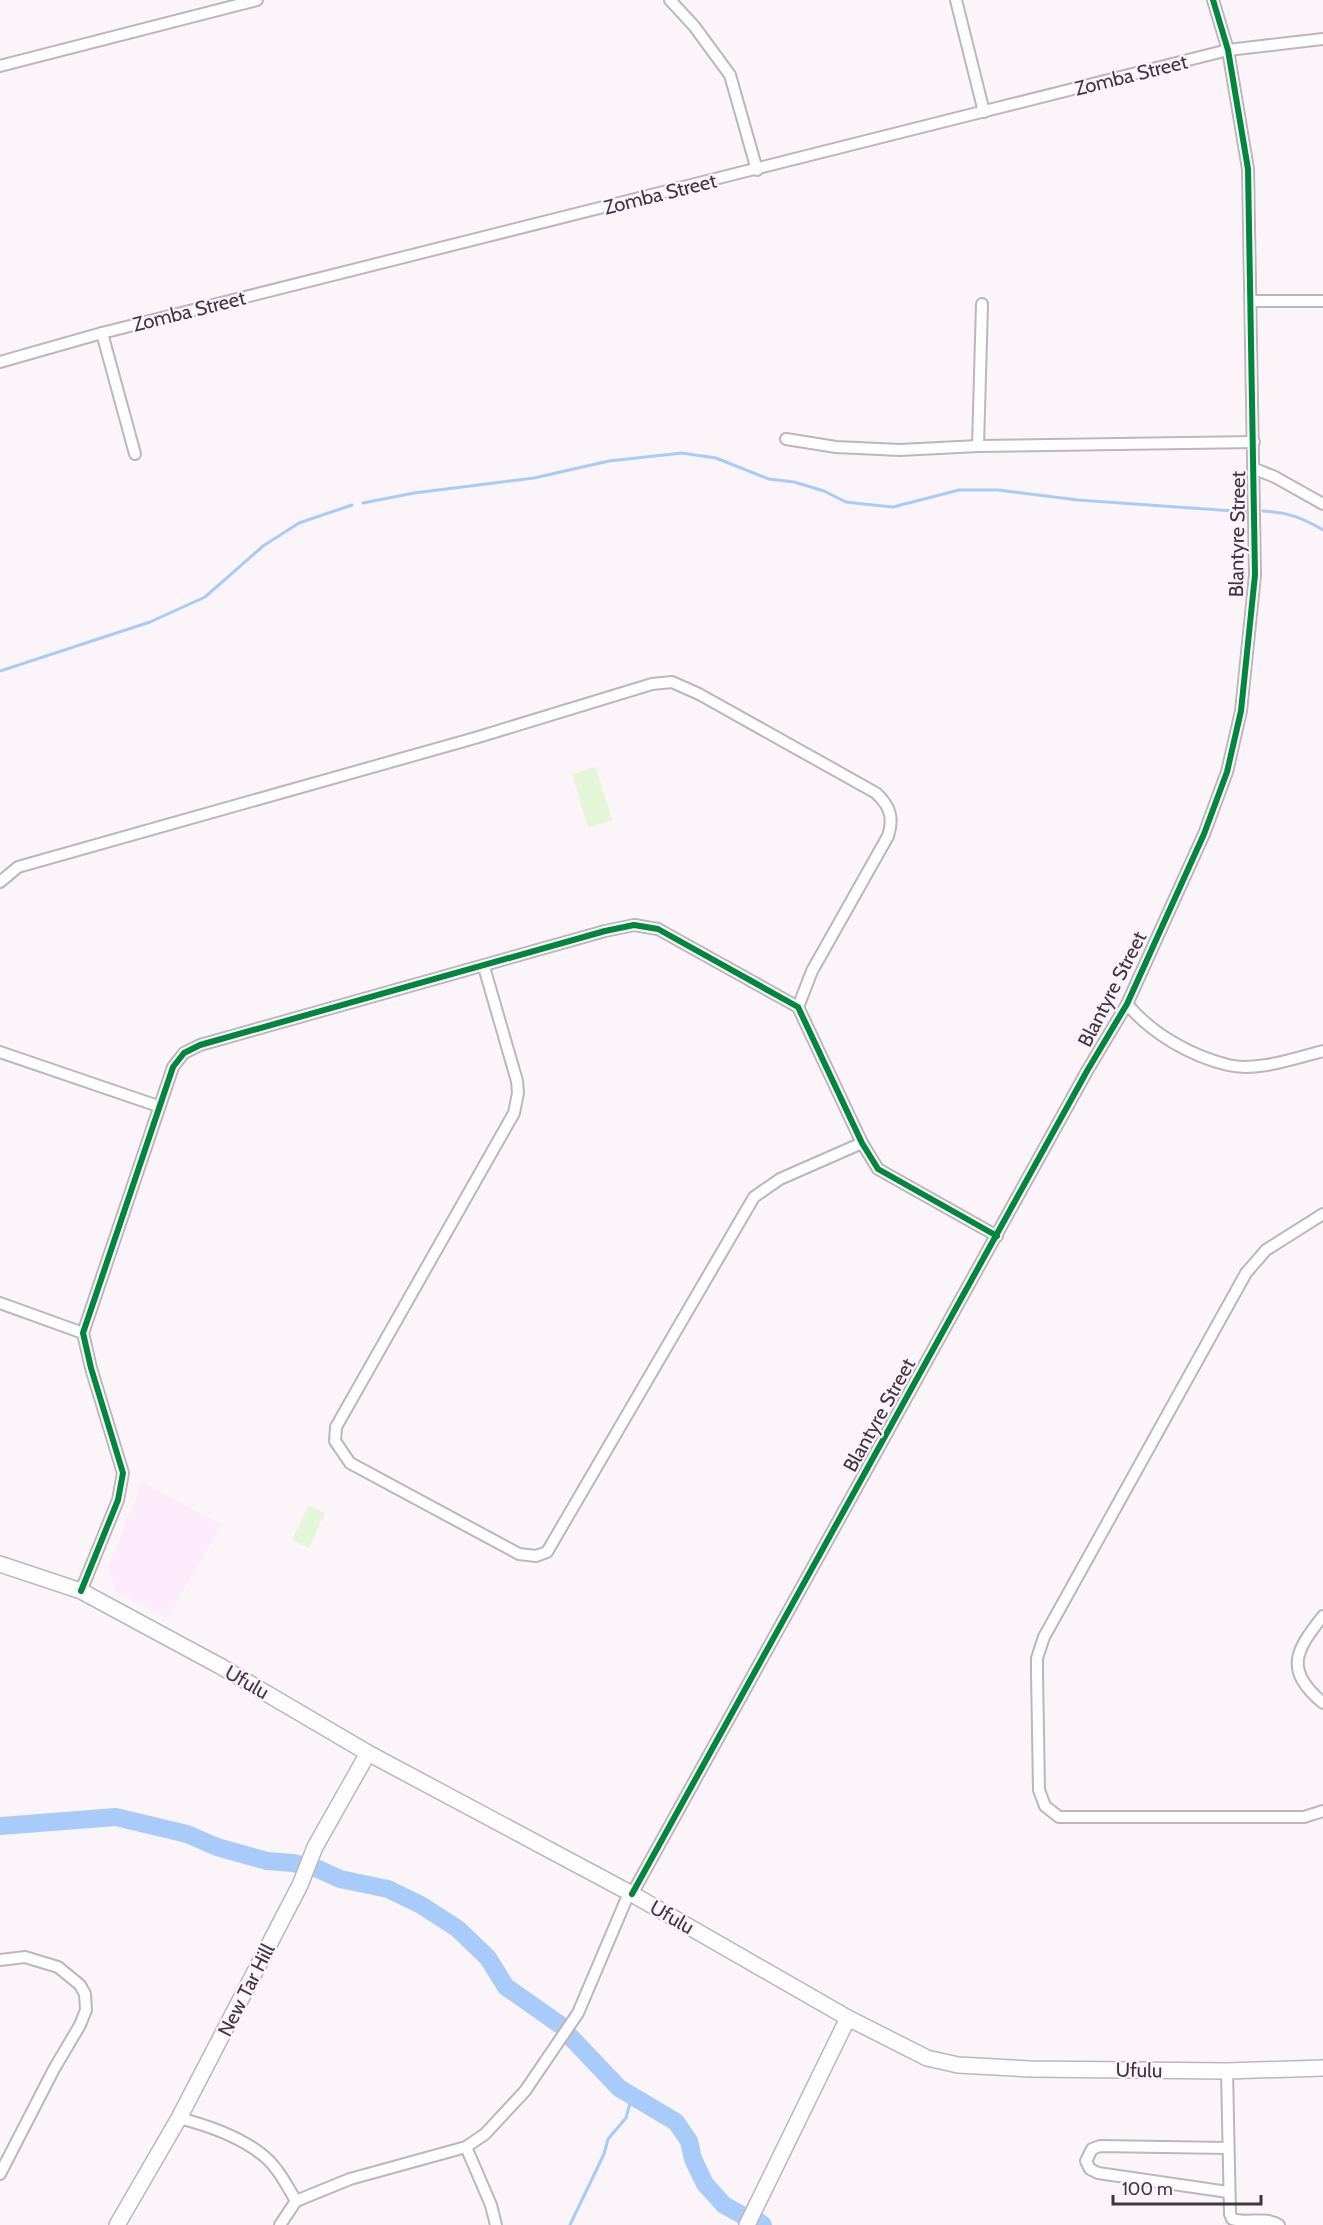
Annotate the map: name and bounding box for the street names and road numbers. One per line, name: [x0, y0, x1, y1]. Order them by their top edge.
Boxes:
street label: Zomba Street: [1072, 49, 1190, 101]
street label: Zomba Street: [601, 168, 719, 220]
street label: Zomba Street: [130, 285, 248, 337]
street label: Blantyre Street: [1224, 470, 1250, 597]
street label: Blantyre Street: [1073, 927, 1151, 1051]
street label: Blantyre Street: [838, 1354, 920, 1476]
street label: Ufulu: [221, 1660, 273, 1704]
street label: Ufulu: [646, 1895, 698, 1939]
street label: New Tar Hill: [212, 1940, 280, 2040]
street label: Ufulu: [1115, 2058, 1163, 2082]

